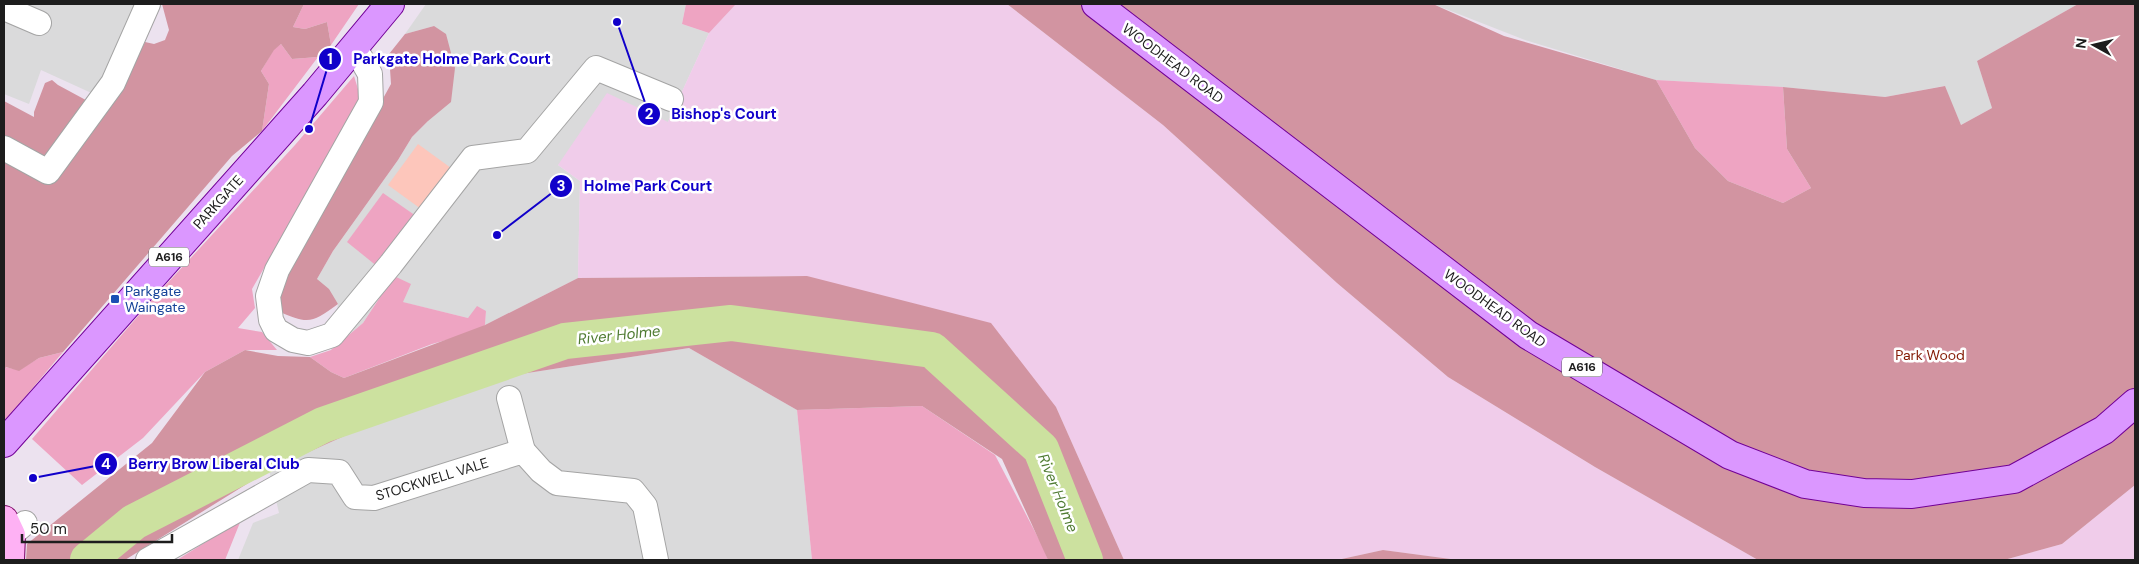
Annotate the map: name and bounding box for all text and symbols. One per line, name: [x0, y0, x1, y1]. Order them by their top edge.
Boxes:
street label: WOODHEAD ROAD: [1119, 19, 1227, 107]
north arrow: [2069, 20, 2119, 70]
text: N: [2072, 37, 2091, 50]
callout: Parkgate Holme Park Court: [318, 44, 560, 74]
text: 1: [327, 49, 333, 69]
text: Parkgate Holme Park Court: [353, 49, 551, 69]
callout: Bishop's Court: [636, 99, 787, 129]
text: 2: [645, 104, 654, 124]
text: Bishop's Court: [671, 104, 777, 124]
street label: PARKGATE: [189, 171, 247, 233]
callout: Holme Park Court: [548, 171, 722, 201]
text: 3: [556, 176, 566, 196]
text: Holme Park Court: [584, 176, 712, 196]
road number: A616: [149, 248, 189, 266]
street label: WOODHEAD ROAD: [1440, 265, 1550, 351]
place label: Parkgate Waingate: [125, 282, 185, 316]
marker: Parkgate Waingate: [109, 293, 121, 305]
water label: River Holme: [577, 321, 662, 349]
park label: Park Wood: [1895, 346, 1965, 364]
road number: A616: [1562, 358, 1602, 377]
callout: Berry Brow Liberal Club: [93, 449, 310, 479]
water label: River Holme: [1033, 451, 1083, 536]
street label: STOCKWELL VALE: [374, 453, 491, 505]
text: 4: [101, 454, 111, 474]
text: Berry Brow Liberal Club: [128, 454, 300, 474]
scale bar: [22, 512, 172, 544]
text: 50 m: [30, 519, 67, 539]

